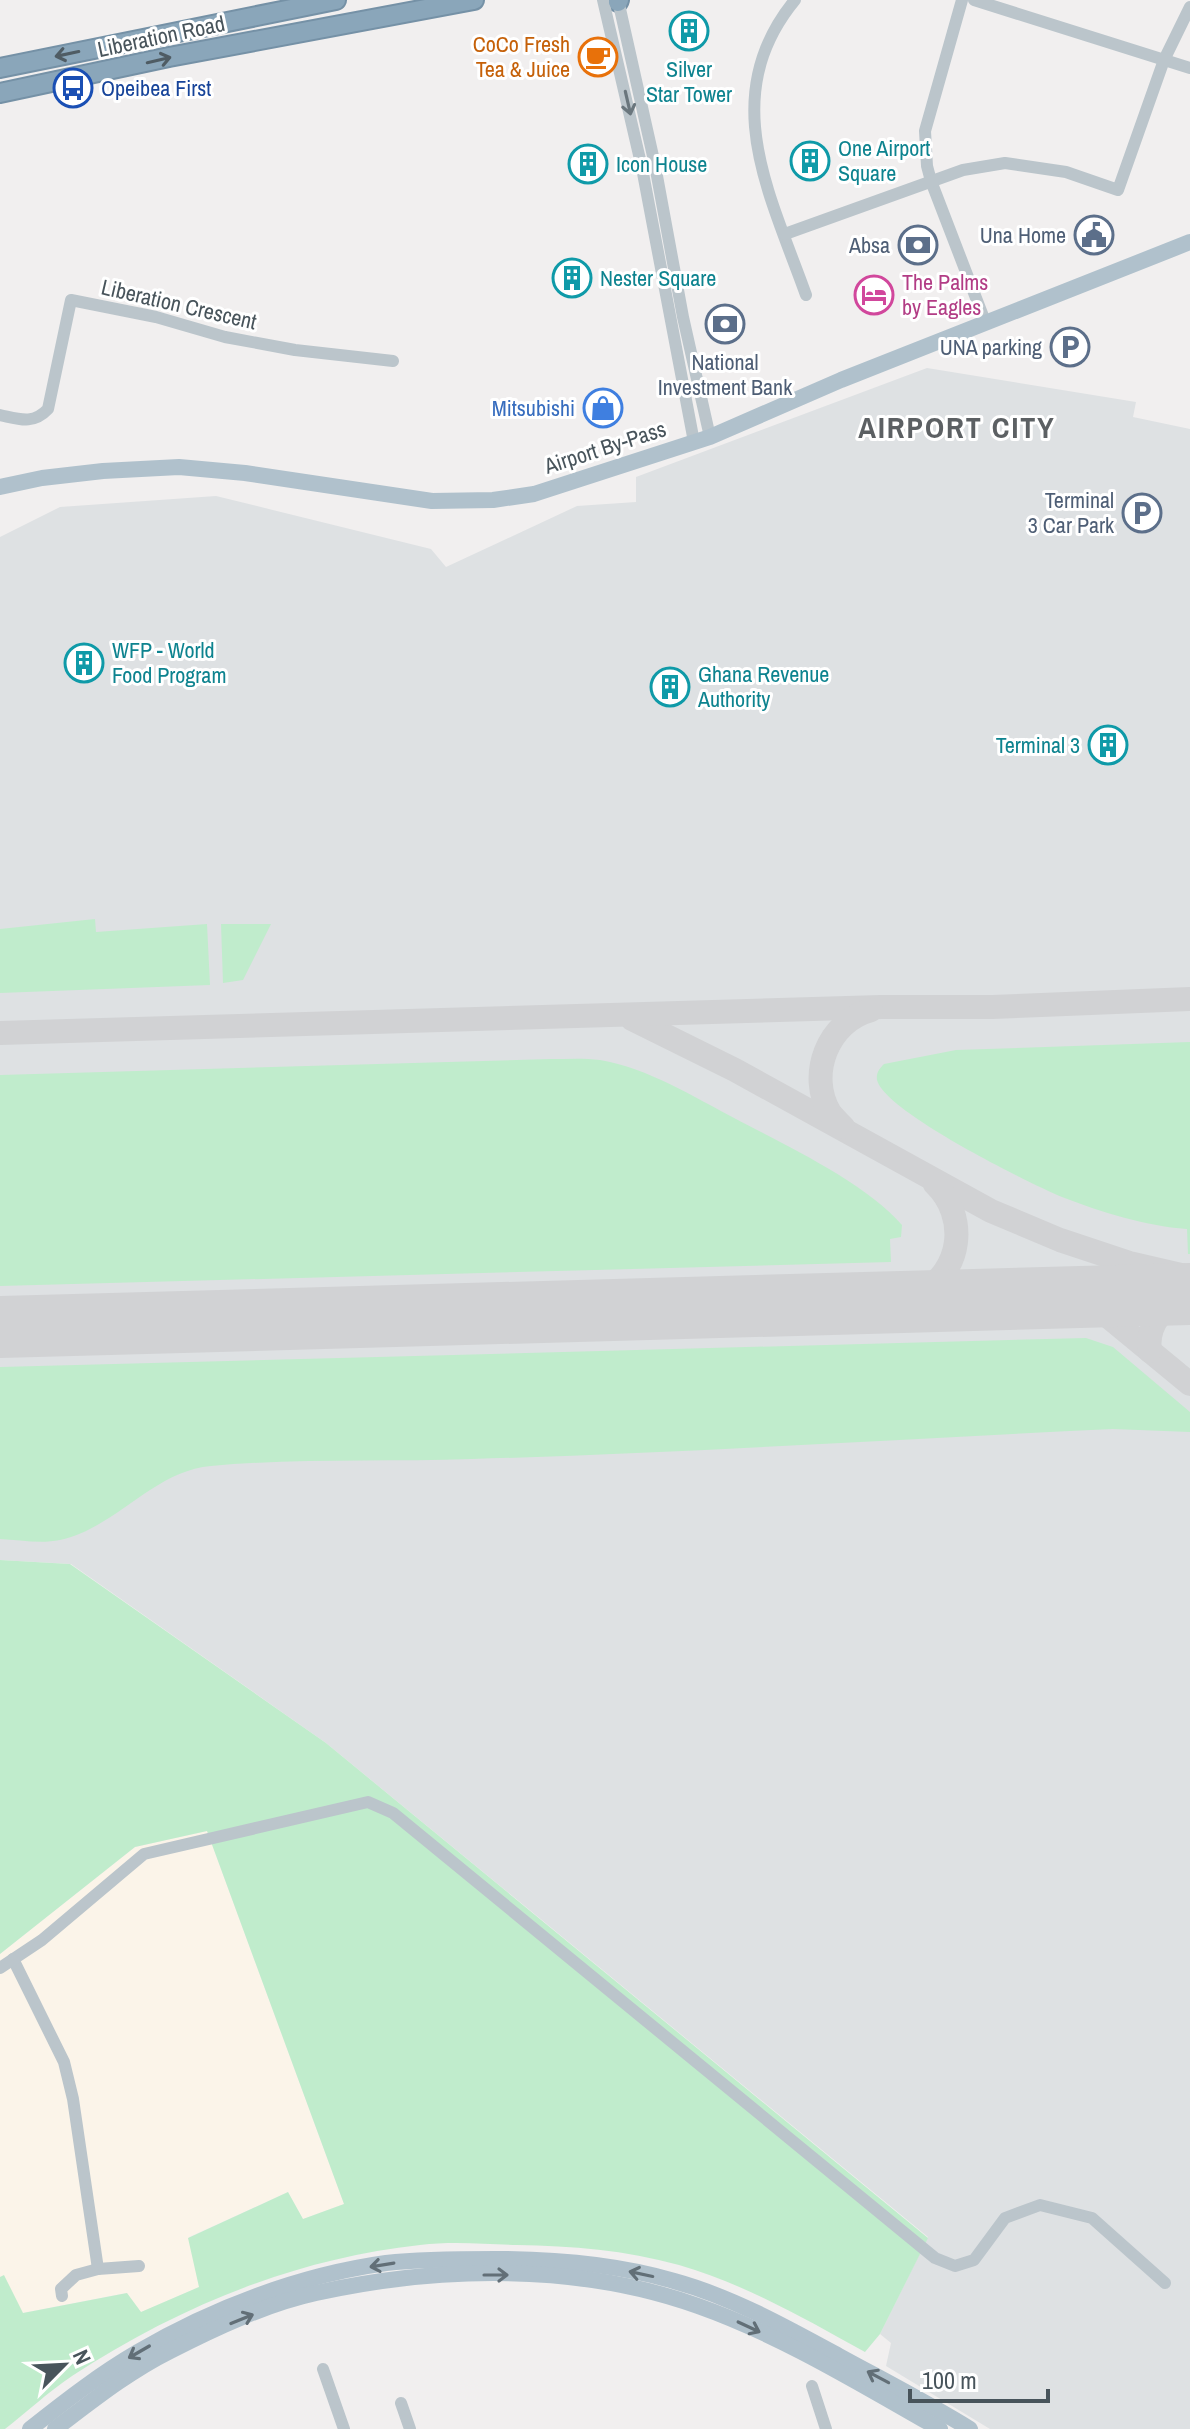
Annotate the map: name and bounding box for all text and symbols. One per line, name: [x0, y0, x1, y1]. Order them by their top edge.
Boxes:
street label: Liberation Road: [95, 8, 227, 64]
building icon: Silver Star Tower: [668, 10, 710, 52]
place label: CoCo Fresh Tea & Juice: [473, 29, 570, 84]
cafe icon: CoCo Fresh Tea & Juice: [577, 36, 619, 78]
one-way arrow: [55, 47, 81, 62]
one-way arrow: [145, 52, 171, 67]
place label: Silver Star Tower: [646, 54, 732, 109]
bus stop icon: Opeibea First: [52, 67, 94, 109]
place label: Opeibea First: [101, 73, 211, 103]
one-way arrow: [621, 90, 636, 116]
place label: One Airport Square: [838, 133, 930, 188]
building icon: One Airport Square: [789, 140, 831, 182]
building icon: Icon House: [567, 143, 609, 185]
place label: Icon House: [616, 149, 707, 179]
public building icon: Una Home: [1073, 214, 1115, 256]
place label: Una Home: [980, 220, 1066, 250]
bank icon: Absa: [897, 224, 939, 266]
place label: Absa: [848, 230, 890, 260]
building icon: Nester Square: [551, 257, 593, 299]
place label: Nester Square: [600, 263, 716, 293]
place label: The Palms by Eagles: [902, 267, 988, 322]
street label: Liberation Crescent: [98, 272, 260, 336]
hotel icon: The Palms by Eagles: [853, 274, 895, 316]
bank icon: National Investment Bank: [704, 303, 746, 345]
parking icon: UNA parking: [1049, 326, 1091, 368]
place label: UNA parking: [940, 332, 1042, 362]
place label: National Investment Bank: [658, 347, 793, 402]
shop icon: Mitsubishi: [582, 387, 624, 429]
place label: Mitsubishi: [492, 393, 575, 423]
district label: AIRPORT CITY: [858, 407, 1056, 447]
street label: Airport By-Pass: [539, 413, 670, 481]
place label: Terminal 3 Car Park: [1028, 485, 1115, 540]
parking icon: Terminal 3 Car Park: [1121, 492, 1163, 534]
place label: WFP - World Food Program: [112, 635, 226, 690]
building icon: WFP - World Food Program: [63, 642, 105, 684]
place label: Ghana Revenue Authority: [697, 659, 829, 714]
building icon: Ghana Revenue Authority: [649, 666, 691, 708]
building icon: Terminal 3: [1087, 724, 1129, 766]
place label: Terminal 3: [996, 730, 1080, 760]
one-way arrow: [370, 2258, 396, 2273]
one-way arrow: [629, 2266, 654, 2281]
one-way arrow: [482, 2267, 509, 2283]
one-way arrow: [229, 2311, 254, 2325]
one-way arrow: [736, 2320, 760, 2335]
north arrow: [24, 2325, 104, 2405]
one-way arrow: [128, 2344, 151, 2360]
text: N: [66, 2345, 99, 2369]
scale bar: [910, 2353, 1048, 2403]
text: 100 m: [922, 2364, 977, 2396]
one-way arrow: [867, 2369, 890, 2385]

